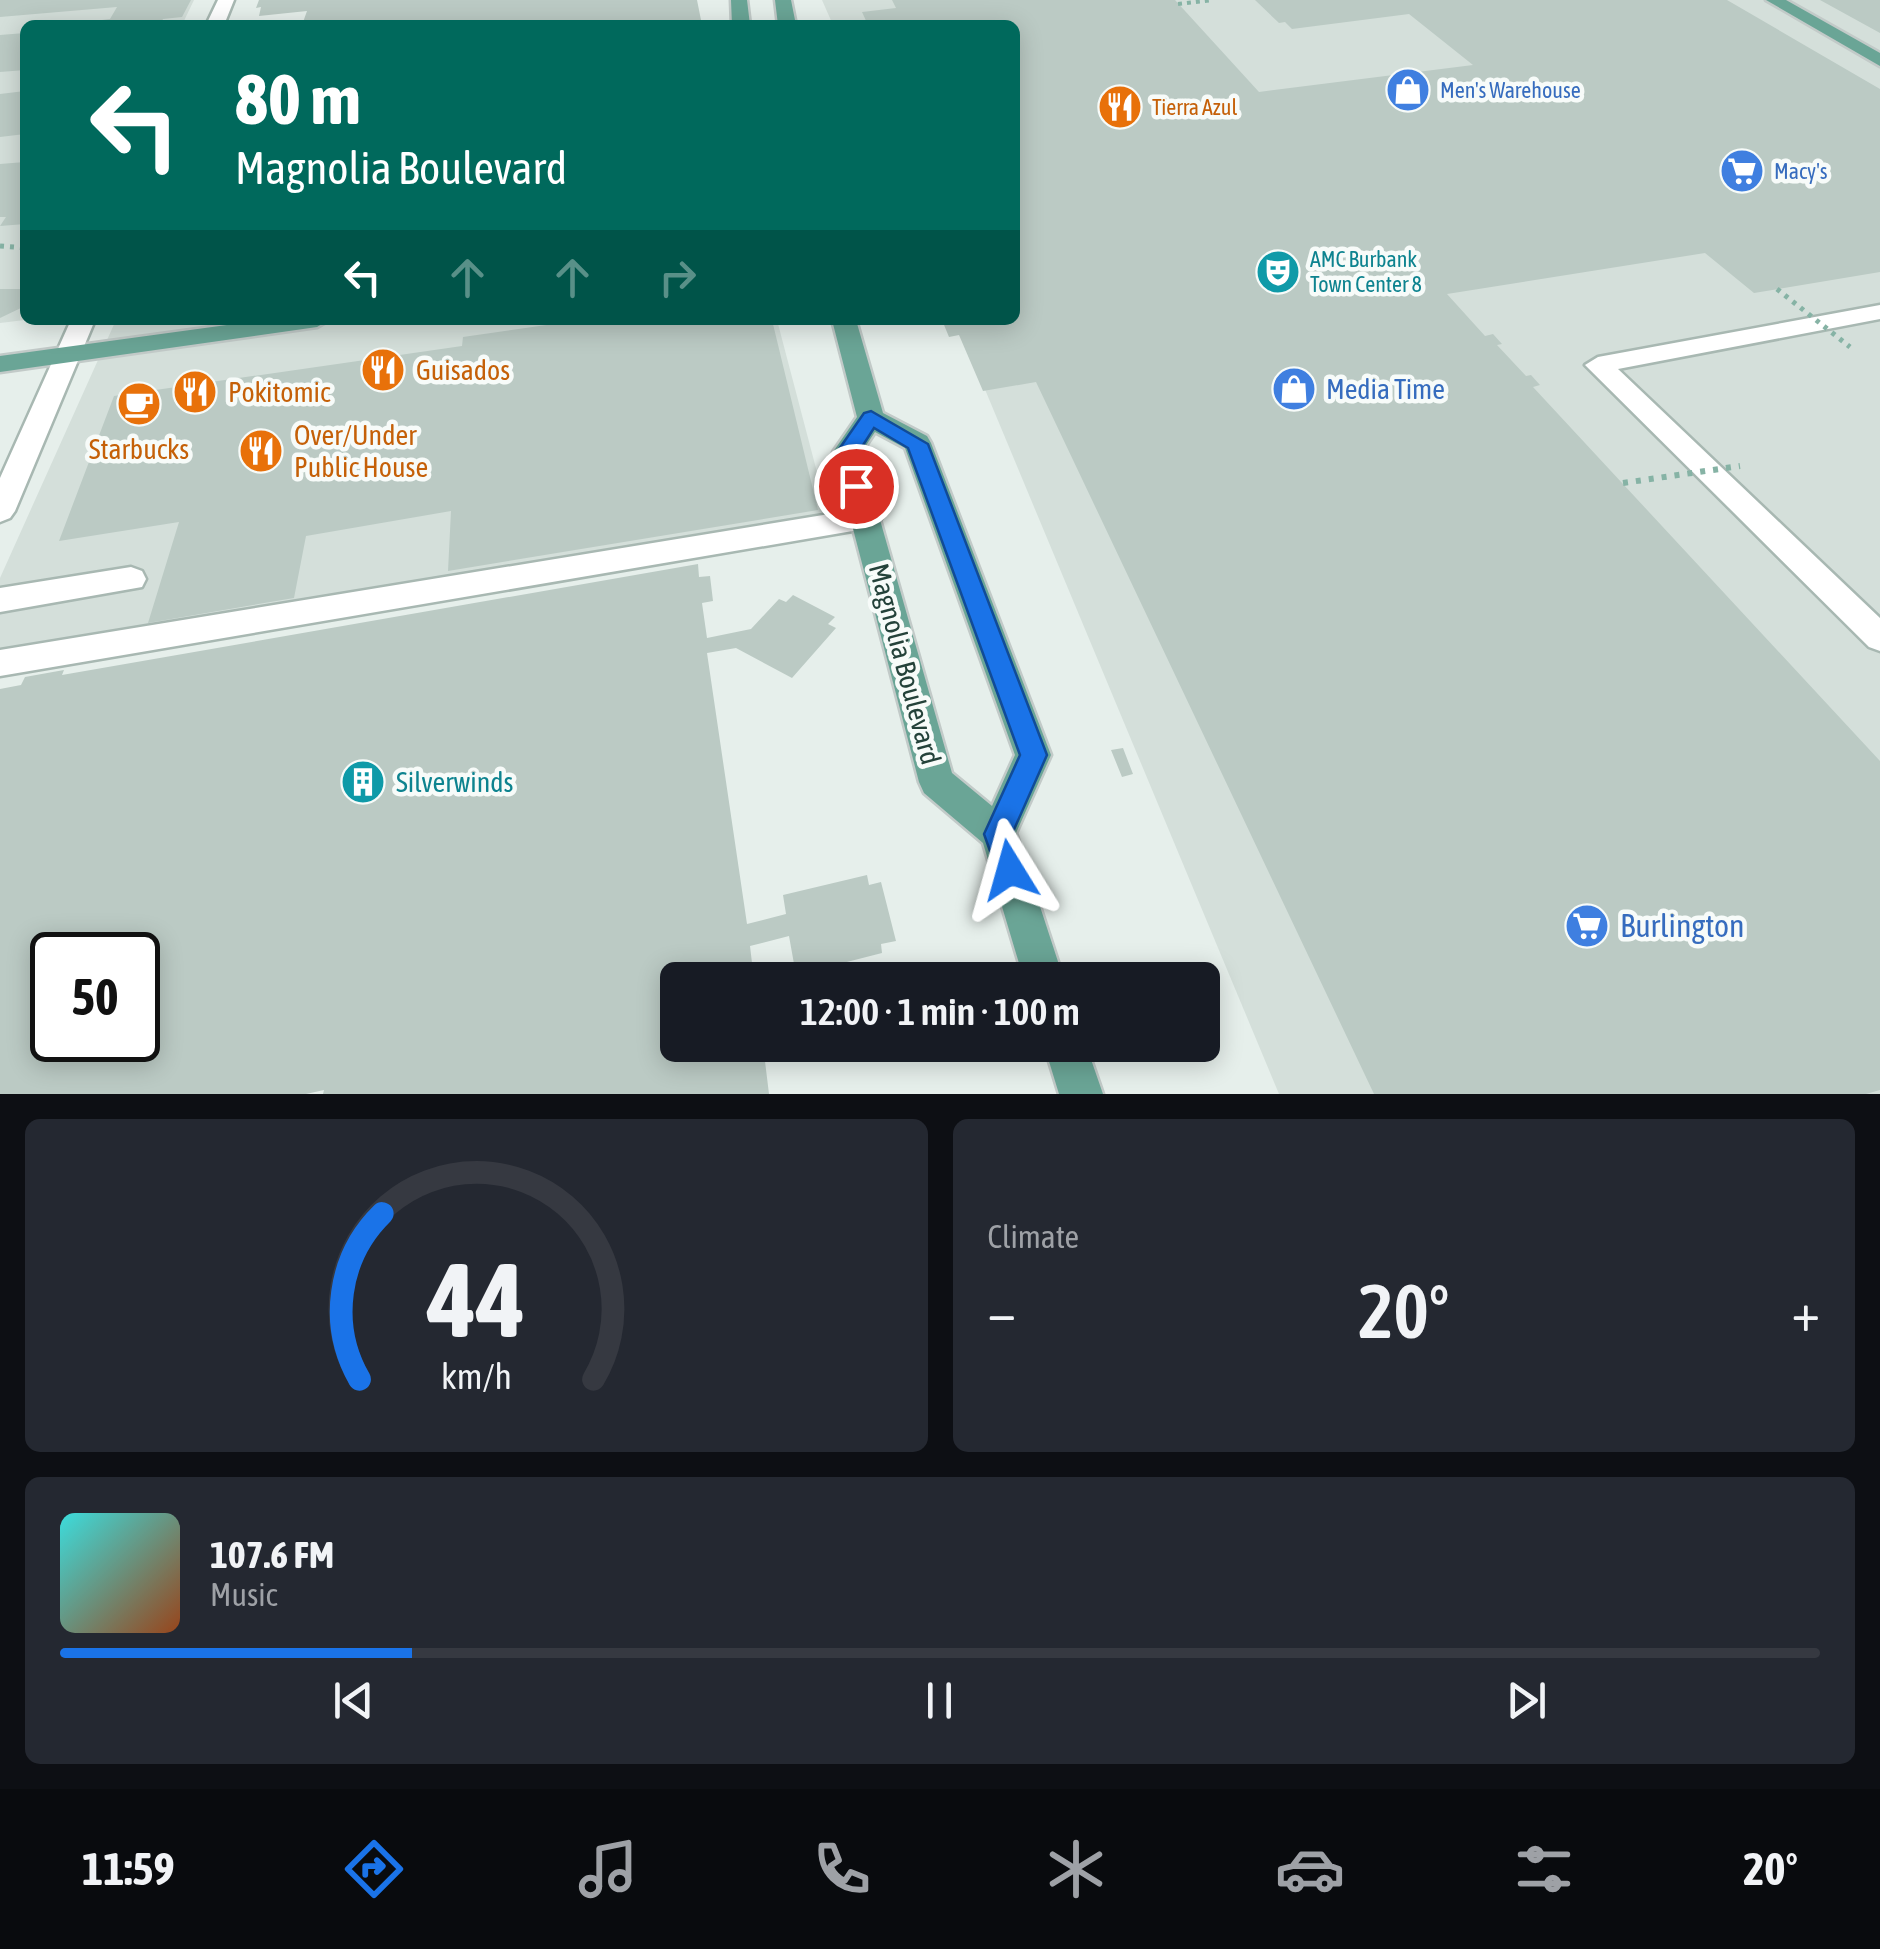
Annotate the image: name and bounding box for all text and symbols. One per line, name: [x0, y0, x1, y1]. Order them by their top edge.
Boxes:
text: 80 m: [235, 59, 361, 139]
icon: left: [70, 60, 200, 190]
shop icon: Men's Warehouse: [1385, 67, 1431, 113]
place label: Men's Warehouse: [1440, 77, 1581, 103]
restaurant icon: Tierra Azul: [1097, 84, 1143, 130]
place label: Tierra Azul: [1152, 94, 1237, 120]
text: Magnolia Boulevard: [235, 142, 567, 194]
supermarket icon: Macy's: [1719, 148, 1765, 194]
place label: Macy's: [1774, 158, 1828, 184]
place label: AMC Burbank Town Center 8: [1310, 246, 1422, 297]
theatre icon: AMC Burbank Town Center 8: [1255, 249, 1301, 295]
icon: left: [335, 250, 390, 305]
icon: ahead: [440, 250, 495, 305]
icon: ahead: [545, 250, 600, 305]
icon: right: [650, 250, 705, 305]
restaurant icon: Guisados: [360, 347, 406, 393]
place label: Guisados: [416, 354, 510, 386]
shop icon: Media Time: [1271, 366, 1317, 412]
restaurant icon: Pokitomic: [172, 369, 218, 415]
place label: Media Time: [1326, 373, 1445, 405]
place label: Pokitomic: [228, 376, 331, 408]
cafe icon: Starbucks: [116, 381, 162, 427]
place label: Over/Under Public House: [294, 419, 428, 483]
restaurant icon: Over/Under Public House: [238, 428, 284, 474]
place label: Starbucks: [89, 433, 189, 465]
pin: [814, 444, 899, 529]
icon: arrive: [829, 459, 884, 514]
street label: Magnolia Boulevard: [863, 560, 947, 768]
building icon: Silverwinds: [340, 759, 386, 805]
place label: Silverwinds: [396, 766, 513, 798]
position arrow: [958, 818, 1062, 922]
supermarket icon: Burlington: [1564, 903, 1610, 949]
place label: Burlington: [1620, 907, 1745, 944]
speed limit sign: 50: [30, 932, 160, 1062]
text: 12:00 · 1 min · 100 m: [800, 990, 1080, 1033]
text: Climate: [988, 1218, 1079, 1255]
text: 44: [426, 1240, 525, 1359]
text: 20°: [1358, 1268, 1449, 1354]
text: −: [988, 1280, 1016, 1343]
text: +: [1791, 1280, 1820, 1343]
text: km/h: [441, 1356, 512, 1397]
text: 107.6 FM: [210, 1533, 334, 1576]
text: Music: [210, 1576, 277, 1613]
icon: previous: [326, 1673, 381, 1728]
icon: pause: [912, 1673, 967, 1728]
icon: next: [1499, 1673, 1554, 1728]
icon: directions: [339, 1834, 409, 1904]
icon: music: [573, 1834, 643, 1904]
icon: phone: [807, 1834, 877, 1904]
icon: climate: [1041, 1834, 1111, 1904]
icon: car: [1275, 1834, 1345, 1904]
icon: filters: [1509, 1834, 1579, 1904]
text: 11:59: [82, 1843, 175, 1895]
text: 20°: [1743, 1843, 1798, 1895]

